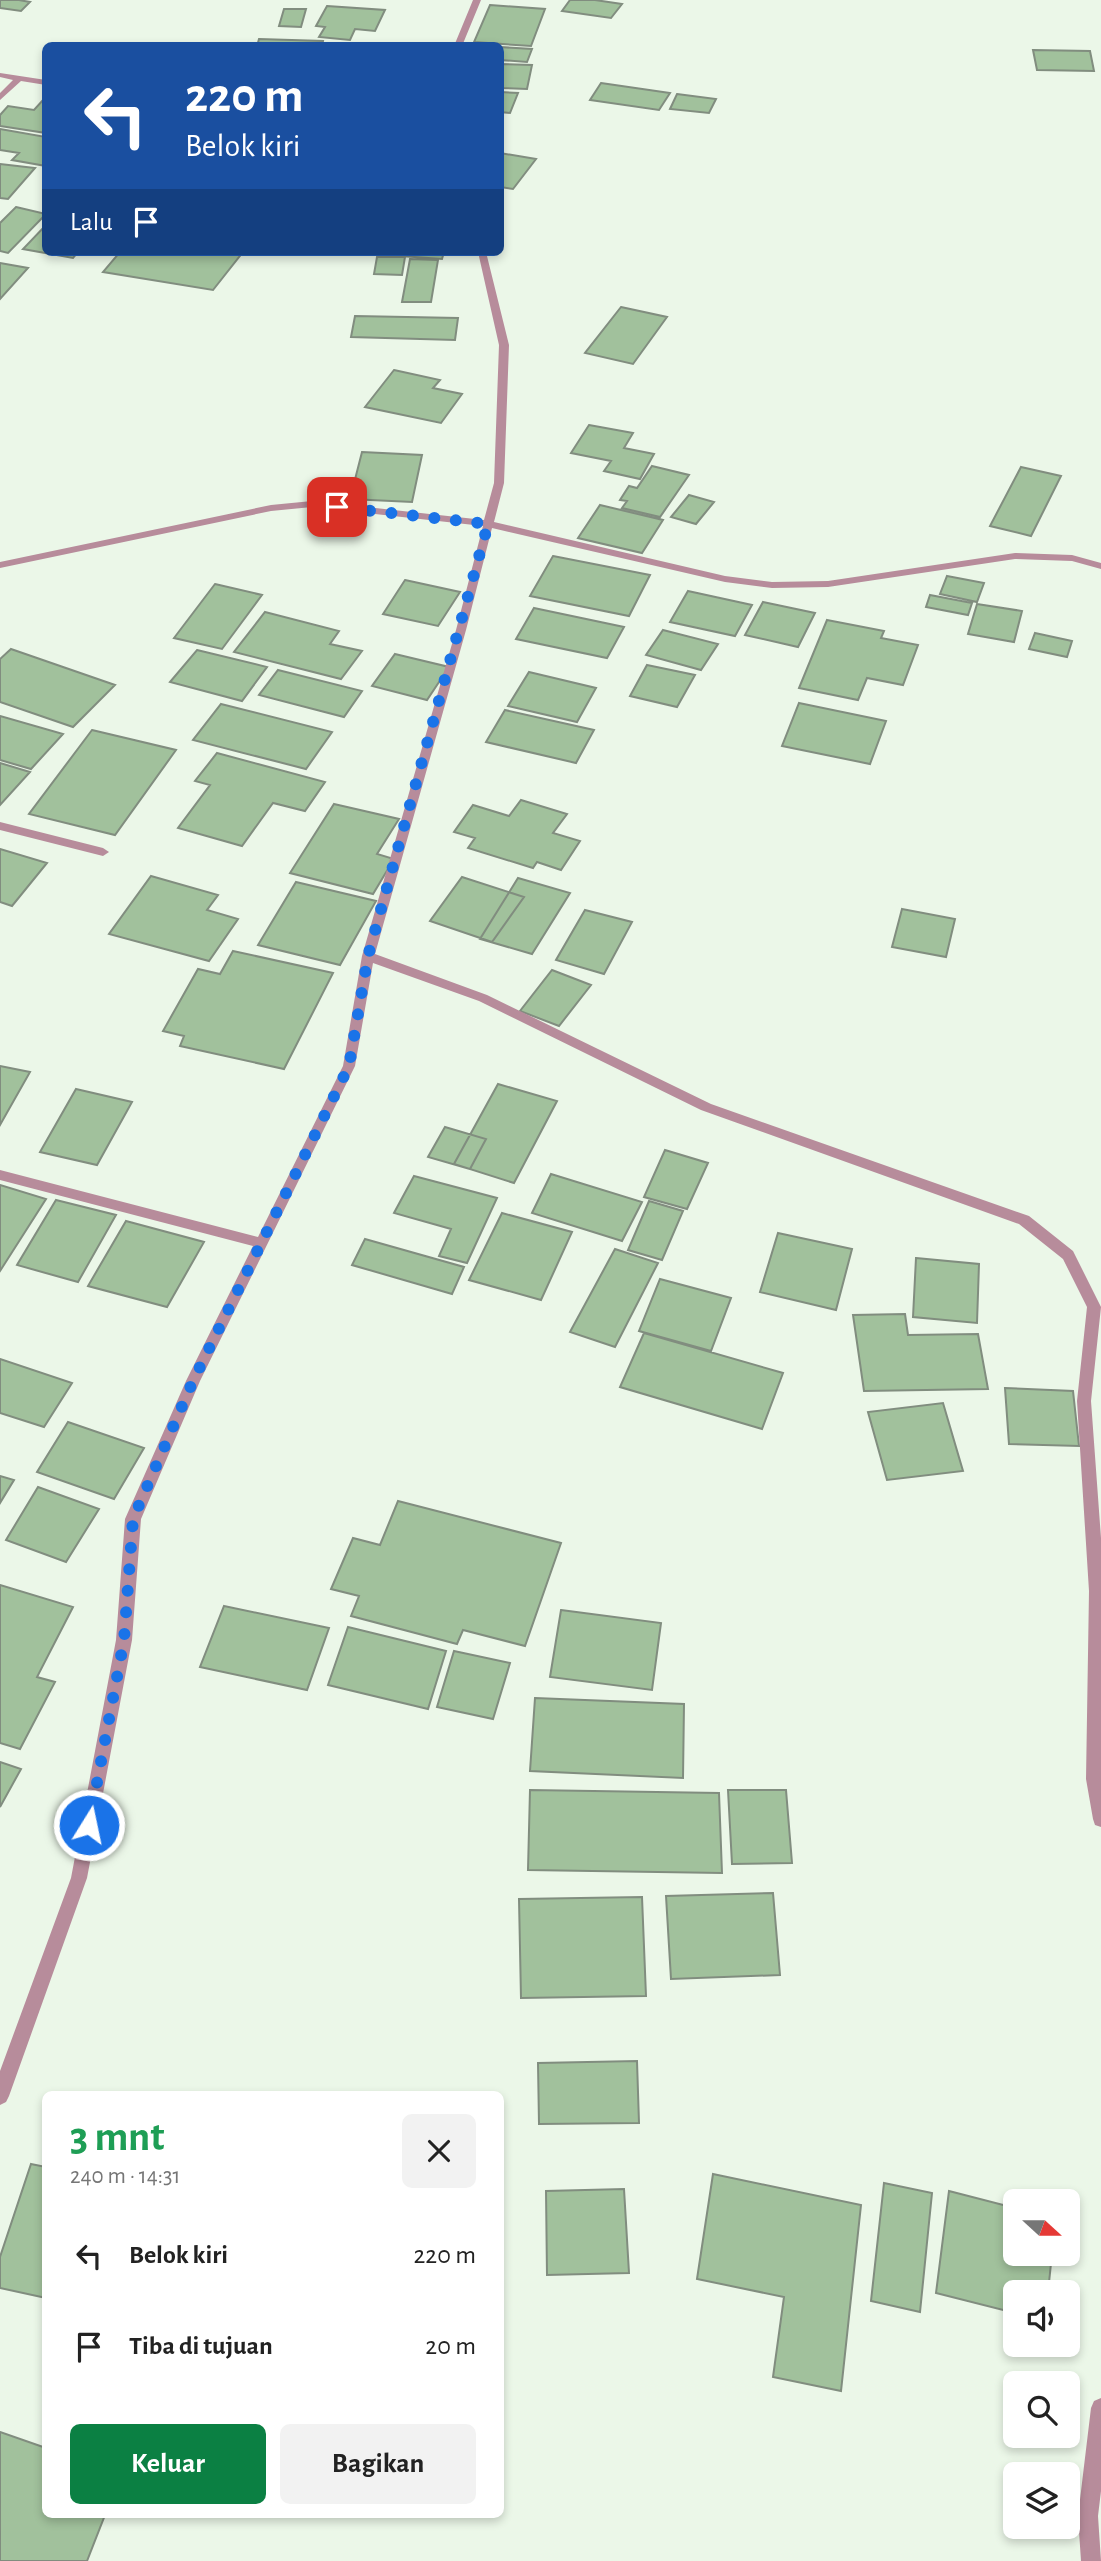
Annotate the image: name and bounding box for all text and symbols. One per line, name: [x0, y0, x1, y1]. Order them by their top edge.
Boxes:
icon: left: [70, 70, 161, 161]
text: 220 m: [185, 72, 304, 121]
text: Belok kiri: [185, 130, 301, 162]
icon: arrive: [127, 203, 165, 241]
text: Lalu: [70, 209, 113, 235]
pin: [307, 477, 367, 537]
icon: arrive: [318, 488, 356, 526]
position arrow: [52, 1788, 126, 1862]
button: close: [402, 2114, 476, 2188]
text: 3 mnt: [70, 2116, 165, 2158]
text: 240 m · 14:31: [70, 2165, 180, 2188]
north arrow: [1003, 2189, 1080, 2266]
map controls: [1003, 2189, 1080, 2539]
icon: left: [70, 2237, 108, 2275]
text: Belok kiri: [129, 2242, 228, 2268]
text: 220 m: [414, 2242, 476, 2268]
button: sound: [1003, 2280, 1080, 2357]
icon: arrive: [70, 2328, 108, 2366]
text: Tiba di tujuan: [129, 2333, 273, 2359]
text: 20 m: [425, 2333, 476, 2359]
button: search: [1003, 2371, 1080, 2448]
button: Keluar: [70, 2424, 266, 2504]
button: Bagikan: [280, 2424, 476, 2504]
button: layers: [1003, 2462, 1080, 2539]

